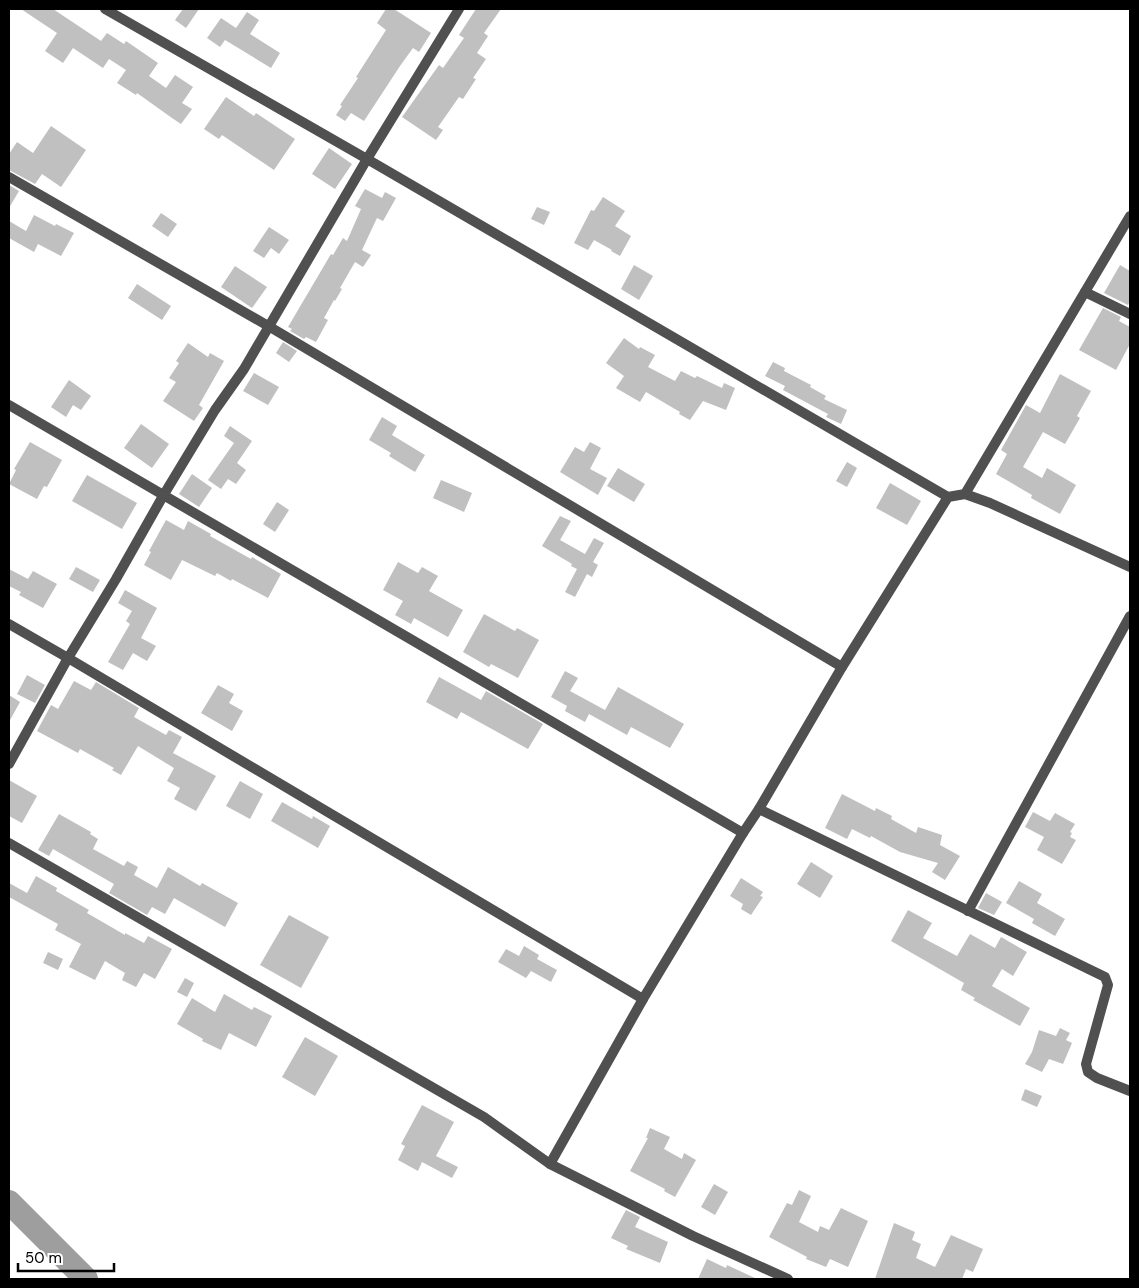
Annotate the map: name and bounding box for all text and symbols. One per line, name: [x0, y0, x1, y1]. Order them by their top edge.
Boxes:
scale bar: [18, 1240, 114, 1272]
text: 50 m: [25, 1248, 62, 1268]

